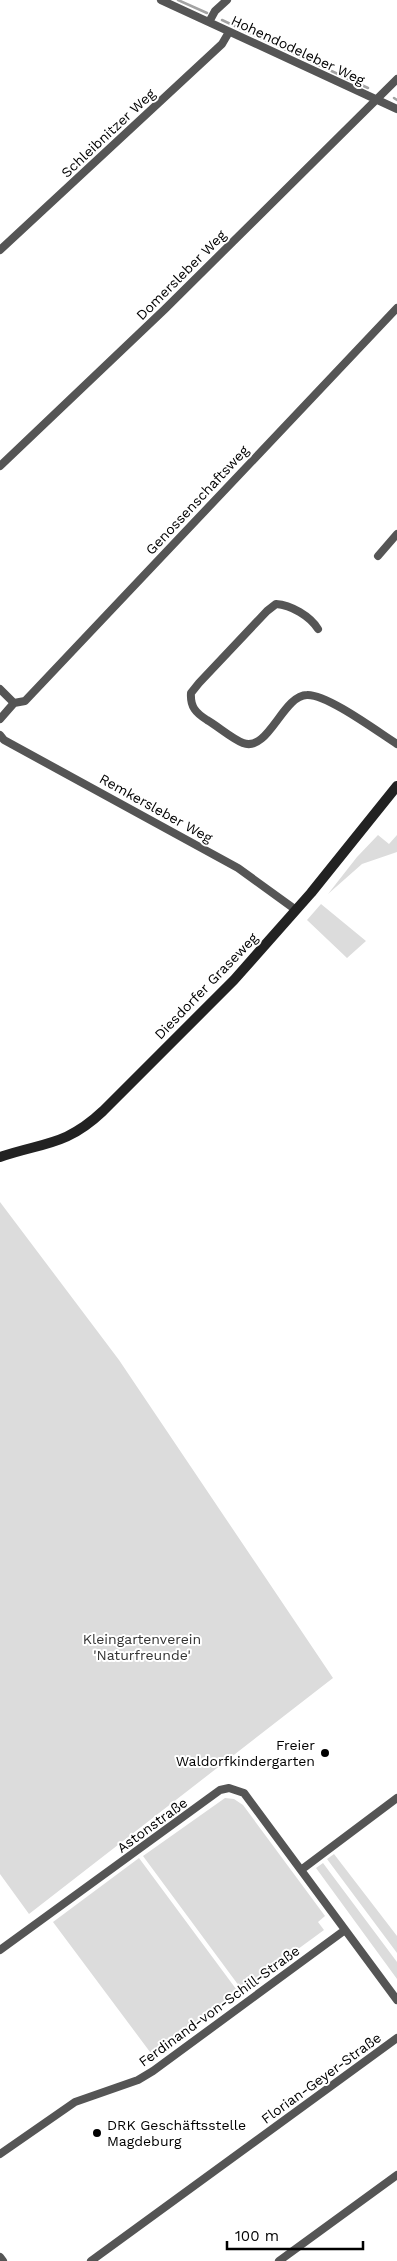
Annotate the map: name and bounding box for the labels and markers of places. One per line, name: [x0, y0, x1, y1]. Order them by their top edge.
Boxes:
place label: Freier Waldorfkindergarten: [176, 1737, 315, 1769]
marker: Freier Waldorfkindergarten: [319, 1747, 331, 1759]
place label: DRK Geschäftsstelle Magdeburg: [107, 2117, 246, 2149]
marker: DRK Geschäftsstelle Magdeburg: [91, 2127, 103, 2139]

